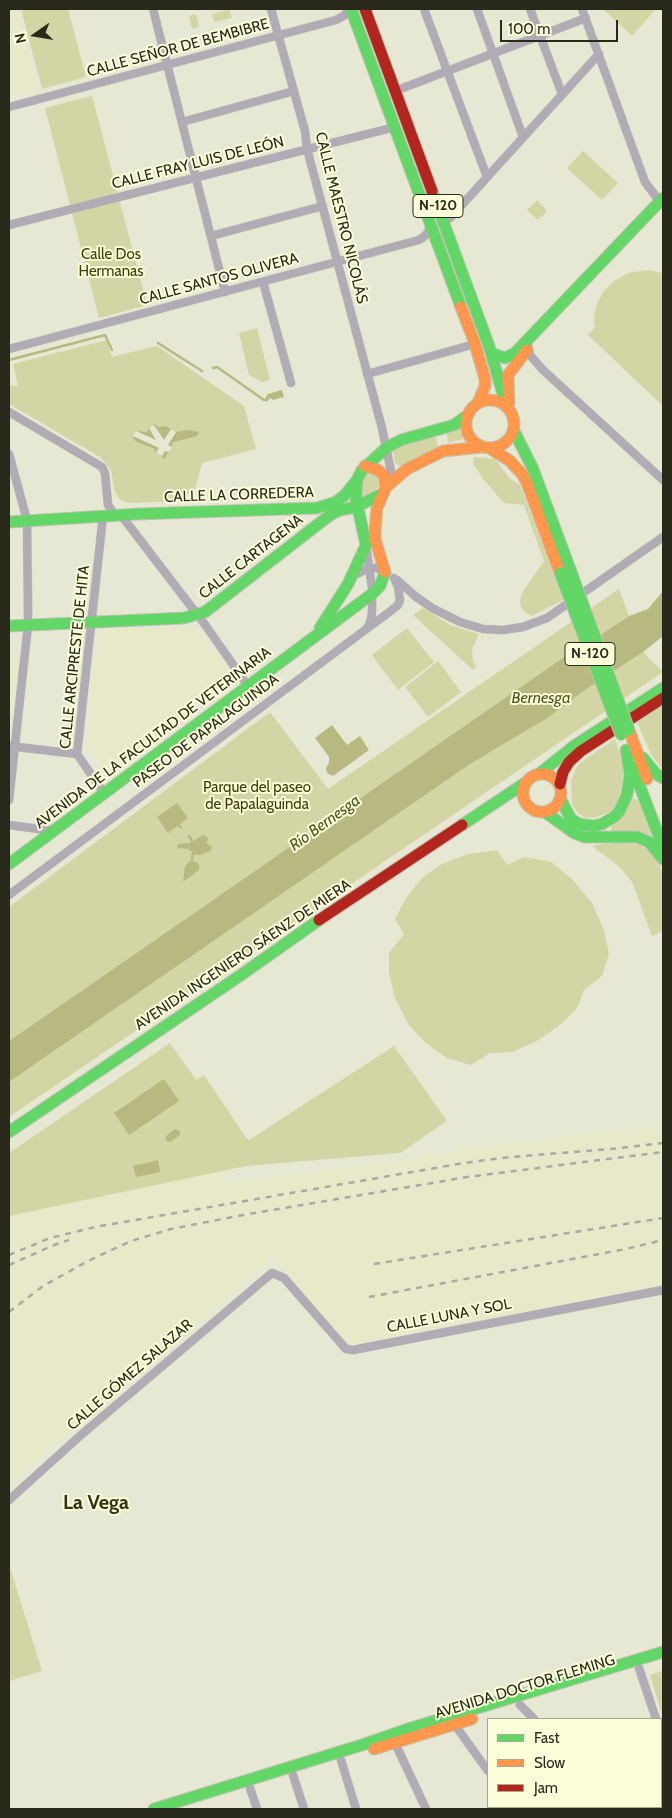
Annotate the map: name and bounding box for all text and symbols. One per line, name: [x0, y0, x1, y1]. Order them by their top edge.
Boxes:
north arrow: [10, 10, 60, 60]
scale bar: [502, 10, 620, 42]
street label: CALLE SEÑOR DE BEMBIBRE: [85, 15, 271, 81]
text: 100 m: [508, 20, 550, 38]
text: N: [11, 32, 30, 45]
street label: CALLE MAESTRO NICOLÁS: [311, 130, 371, 306]
street label: CALLE FRAY LUIS DE LEÓN: [110, 133, 286, 193]
road number: N-120: [413, 195, 463, 218]
park label: Calle Dos Hermanas: [79, 246, 143, 281]
street label: CALLE SANTOS OLIVERA: [138, 249, 300, 309]
street label: CALLE LA CORREDERA: [164, 483, 314, 507]
street label: CALLE CARTAGENA: [195, 511, 307, 603]
street label: CALLE ARCIPRESTE DE HITA: [56, 564, 94, 750]
road number: N-120: [565, 642, 615, 666]
street label: AVENIDA DE LA FACULTAD DE VETERINARIA: [31, 643, 275, 833]
street label: PASEO DE PAPALAGUINDA: [130, 670, 282, 792]
water label: Bernesga: [511, 688, 571, 708]
park label: Parque del paseo de Papalaguinda: [203, 779, 311, 814]
water label: Río Bernesga: [286, 791, 364, 855]
street label: AVENIDA INGENIERO SÁENZ DE MIERA: [132, 876, 354, 1034]
street label: CALLE LUNA Y SOL: [385, 1295, 513, 1337]
street label: CALLE GÓMEZ SALAZAR: [64, 1316, 196, 1434]
district label: La Vega: [63, 1491, 129, 1515]
street label: AVENIDA DOCTOR FLEMING: [433, 1651, 617, 1723]
legend: [487, 1718, 662, 1808]
text: Fast: [534, 1729, 559, 1747]
text: Slow: [534, 1754, 565, 1772]
text: Jam: [534, 1779, 558, 1797]

